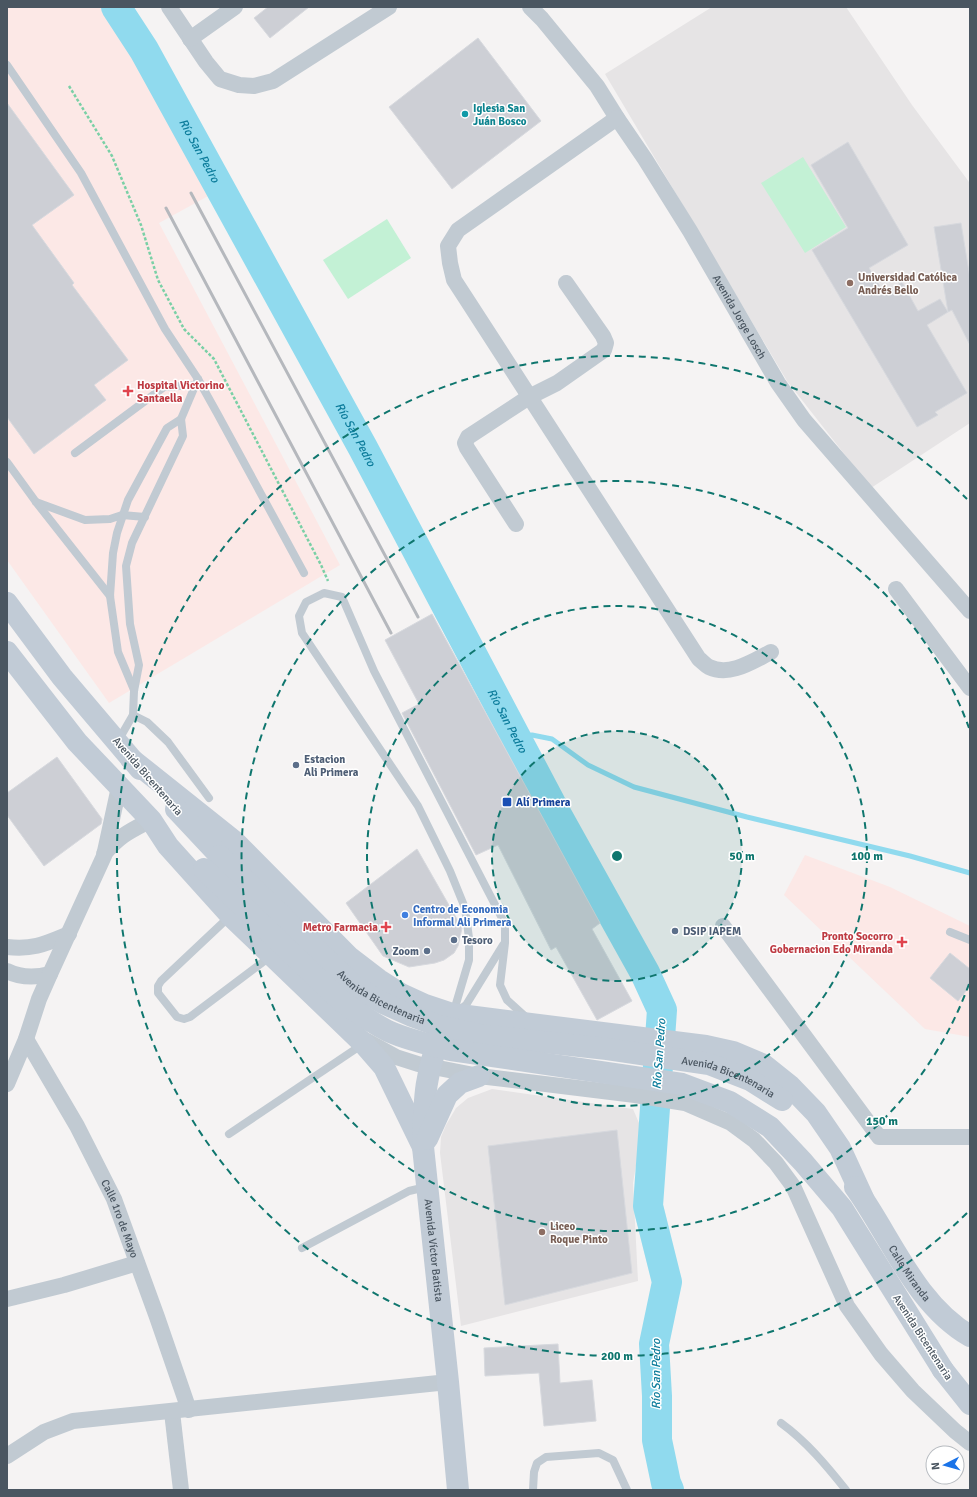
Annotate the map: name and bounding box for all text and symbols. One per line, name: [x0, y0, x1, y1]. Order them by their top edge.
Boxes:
place label: Iglesia San Juán Bosco: [473, 102, 527, 128]
marker: Iglesia San Juán Bosco: [460, 109, 470, 119]
water label: Río San Pedro: [175, 116, 223, 186]
place label: Universidad Católica Andrés Bello: [858, 271, 958, 297]
street label: Avenida Jorge Losch: [710, 272, 769, 362]
marker: Universidad Católica Andrés Bello: [845, 278, 855, 288]
place label: Hospital Victorino Santaella: [137, 379, 225, 405]
marker: Hospital Victorino Santaella: [122, 385, 134, 397]
water label: Río San Pedro: [331, 400, 379, 470]
water label: Río San Pedro: [484, 686, 530, 756]
street label: Avenida Bicentenaria: [110, 734, 185, 818]
place label: Estacion Ali Primera: [304, 753, 359, 779]
marker: Estacion Ali Primera: [291, 760, 301, 770]
marker: Alí Primera: [501, 796, 513, 808]
place label: Alí Primera: [516, 796, 571, 809]
centre of rings: [610, 849, 624, 863]
text: 50 m: [729, 849, 755, 864]
text: 100 m: [851, 849, 883, 864]
place label: Centro de Economia Informal Ali Primera: [413, 903, 512, 929]
marker: Centro de Economia Informal Ali Primera: [400, 910, 410, 920]
place label: Metro Farmacia: [303, 921, 378, 934]
marker: Metro Farmacia: [381, 922, 391, 932]
place label: DSIP IAPEM: [683, 925, 741, 938]
marker: DSIP IAPEM: [670, 926, 680, 936]
place label: Pronto Socorro Gobernacion Edo Miranda: [770, 930, 893, 956]
place label: Tesoro: [462, 934, 493, 947]
marker: Tesoro: [449, 935, 459, 945]
marker: Pronto Socorro Gobernacion Edo Miranda: [896, 936, 908, 948]
place label: Zoom: [392, 945, 419, 958]
marker: Zoom: [422, 946, 432, 956]
street label: Avenida Bicentenaria: [334, 967, 427, 1027]
water label: Río San Pedro: [650, 1018, 669, 1090]
street label: Avenida Bicentenaria: [681, 1054, 777, 1101]
text: 150 m: [866, 1114, 898, 1129]
street label: Calle 1ro de Mayo: [98, 1177, 141, 1260]
street label: Avenida Víctor Batista: [422, 1198, 445, 1303]
place label: Liceo Roque Pinto: [550, 1220, 608, 1246]
marker: Liceo Roque Pinto: [537, 1227, 547, 1237]
street label: Calle Miranda: [886, 1243, 933, 1305]
street label: Avenida Bicentenaria: [890, 1292, 955, 1383]
water label: Río San Pedro: [649, 1338, 664, 1409]
text: 200 m: [601, 1349, 633, 1364]
north arrow: [925, 1445, 965, 1485]
text: N: [929, 1462, 942, 1470]

